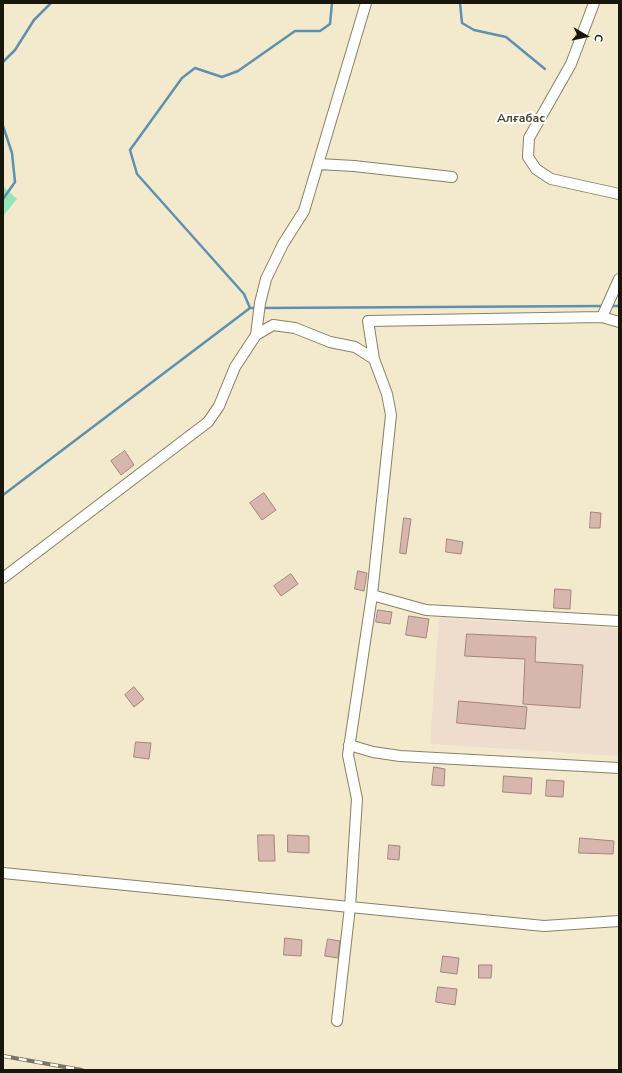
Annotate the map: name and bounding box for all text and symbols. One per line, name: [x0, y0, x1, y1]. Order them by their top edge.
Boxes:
north arrow: [566, 16, 606, 56]
text: С: [590, 33, 606, 43]
district label: Алғабас: [497, 112, 545, 126]

